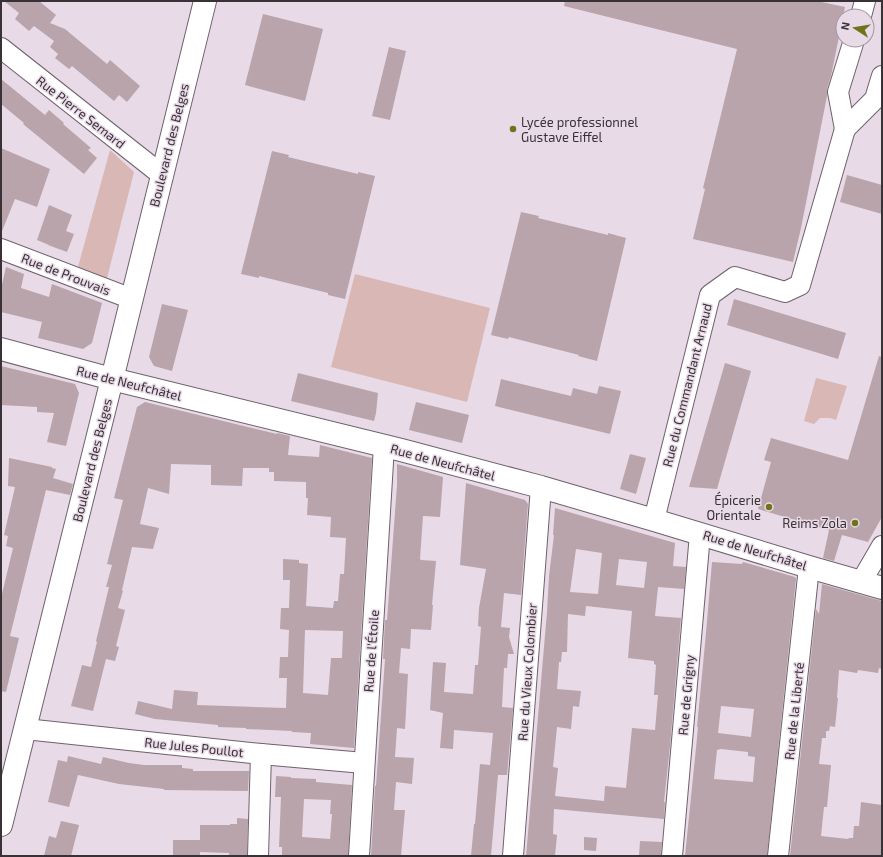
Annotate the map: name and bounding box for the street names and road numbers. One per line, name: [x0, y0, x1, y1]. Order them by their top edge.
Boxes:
street label: Rue Pierre Semard: [33, 72, 129, 152]
street label: Boulevard des Belges: [146, 82, 192, 208]
street label: Rue de Prouvais: [19, 250, 113, 298]
street label: Rue du Commandant Arnaud: [659, 302, 715, 468]
street label: Rue de Neufchâtel: [75, 362, 183, 404]
street label: Boulevard des Belges: [69, 397, 115, 523]
street label: Rue de Neufchâtel: [389, 440, 497, 484]
street label: Rue de Neufchâtel: [701, 527, 809, 573]
street label: Rue du Vieux Colombier: [514, 602, 540, 742]
street label: Rue de l'Étoile: [359, 609, 382, 693]
street label: Rue de Grigny: [675, 654, 698, 736]
street label: Rue de la Liberté: [781, 661, 807, 761]
street label: Rue Jules Poullot: [144, 734, 244, 760]

